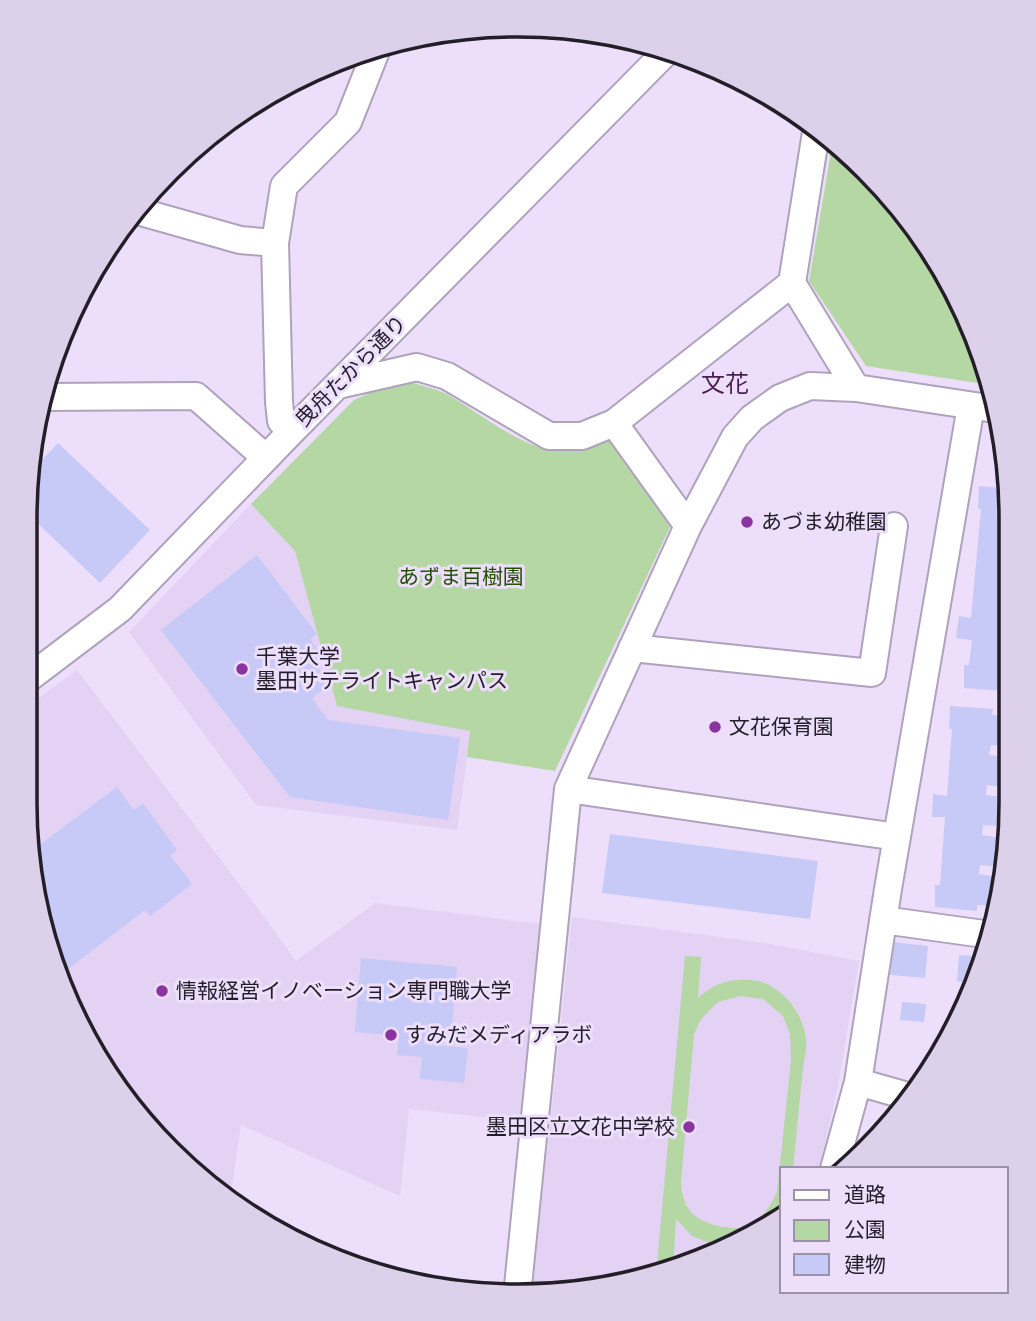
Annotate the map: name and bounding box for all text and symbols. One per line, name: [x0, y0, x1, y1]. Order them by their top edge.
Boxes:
street label: 曳舟たから通り: [287, 307, 414, 434]
district label: 文花: [701, 365, 749, 401]
place label: あづま幼稚園: [761, 505, 887, 537]
marker: あづま幼稚園: [739, 514, 755, 530]
park label: あずま百樹園: [398, 560, 524, 592]
place label: 千葉大学 墨田サテライトキャンパス: [256, 640, 508, 696]
marker: 千葉大学 墨田サテライトキャンパス: [234, 661, 250, 677]
place label: 文花保育園: [729, 710, 834, 742]
marker: 文花保育園: [707, 719, 723, 735]
place label: 情報経営イノベーション専門職大学: [176, 974, 512, 1006]
marker: 情報経営イノベーション専門職大学: [154, 983, 170, 999]
place label: すみだメディアラボ: [405, 1018, 593, 1050]
marker: すみだメディアラボ: [383, 1027, 399, 1043]
place label: 墨田区立文花中学校: [486, 1110, 675, 1142]
marker: 墨田区立文花中学校: [681, 1119, 697, 1135]
legend: [780, 1167, 1008, 1293]
text: 道路: [844, 1178, 886, 1210]
text: 公園: [844, 1213, 886, 1245]
text: 建物: [844, 1248, 886, 1280]

